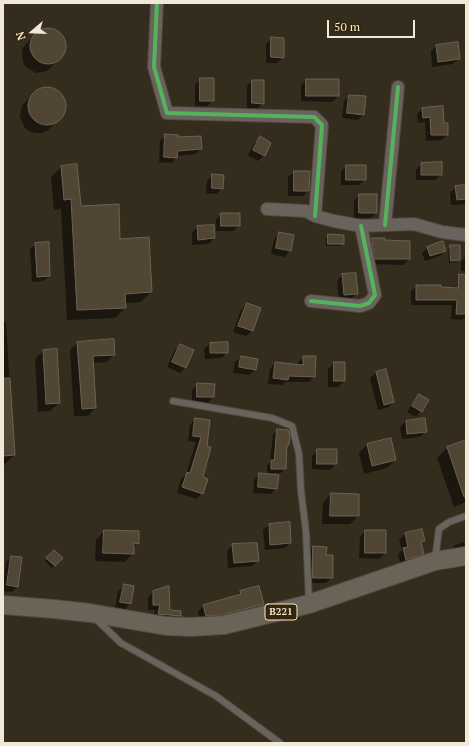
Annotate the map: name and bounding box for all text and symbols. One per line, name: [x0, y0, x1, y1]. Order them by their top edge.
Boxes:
north arrow: [12, 12, 52, 52]
scale bar: [329, 12, 417, 38]
text: 50 m: [334, 19, 360, 34]
text: N: [13, 30, 29, 42]
road number: B221: [265, 604, 297, 620]

